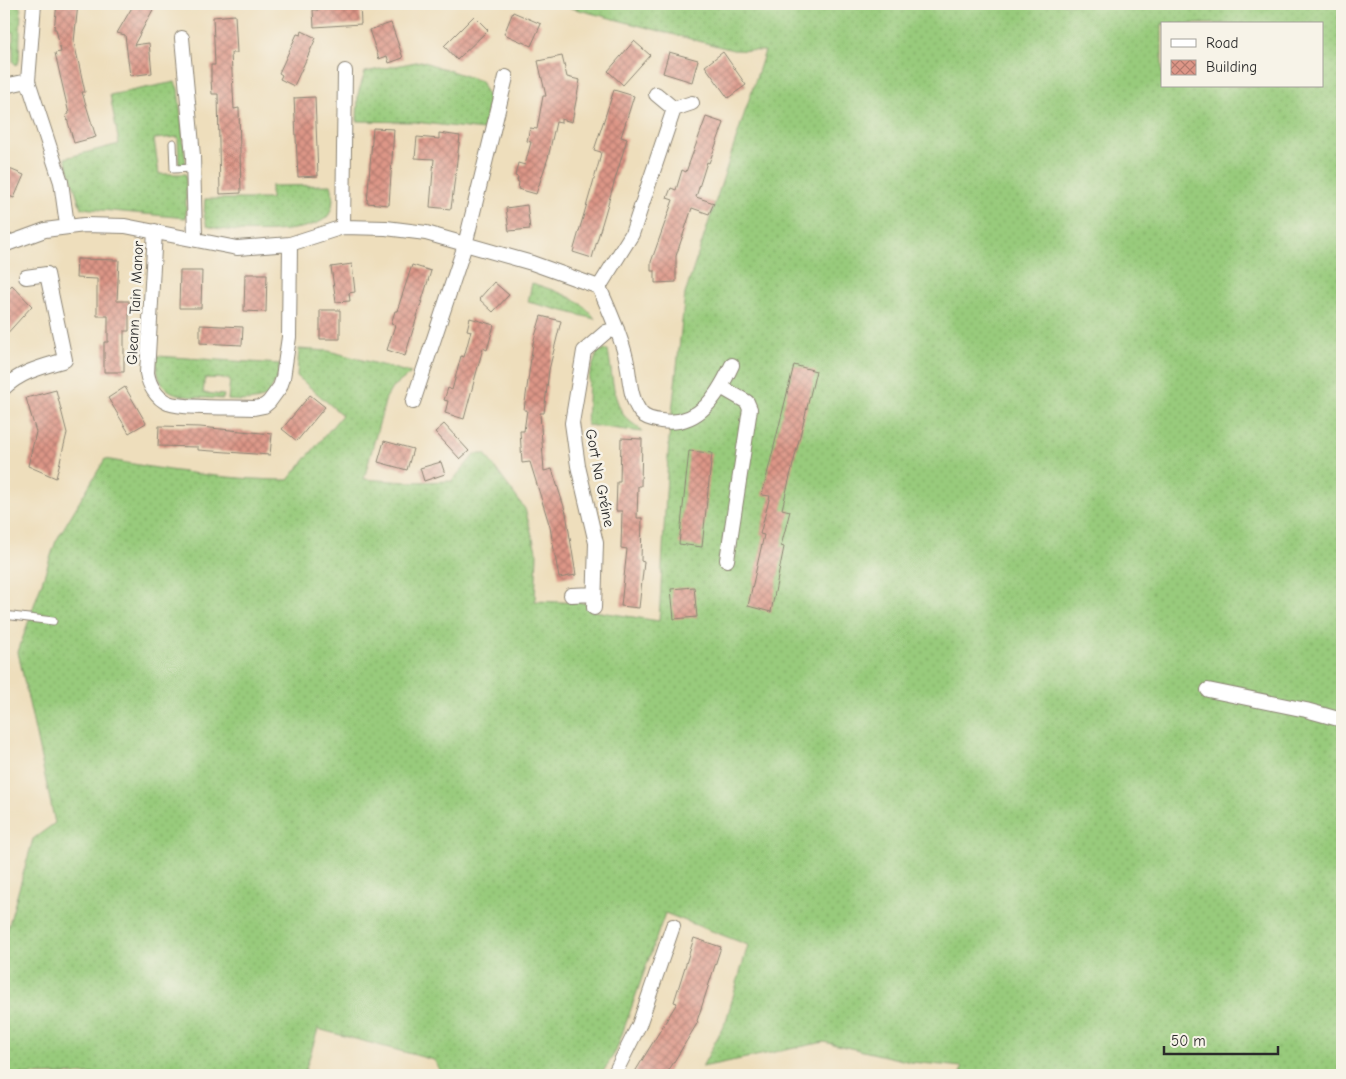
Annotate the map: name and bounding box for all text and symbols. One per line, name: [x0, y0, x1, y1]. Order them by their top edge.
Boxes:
legend: [1161, 22, 1324, 88]
text: Road: [1206, 34, 1238, 52]
text: Building: [1206, 58, 1257, 76]
street label: Gleann Tain Manor: [123, 240, 147, 366]
street label: Gort Na Gréine: [582, 427, 618, 529]
scale bar: [1164, 1024, 1277, 1056]
text: 50 m: [1171, 1032, 1206, 1050]

